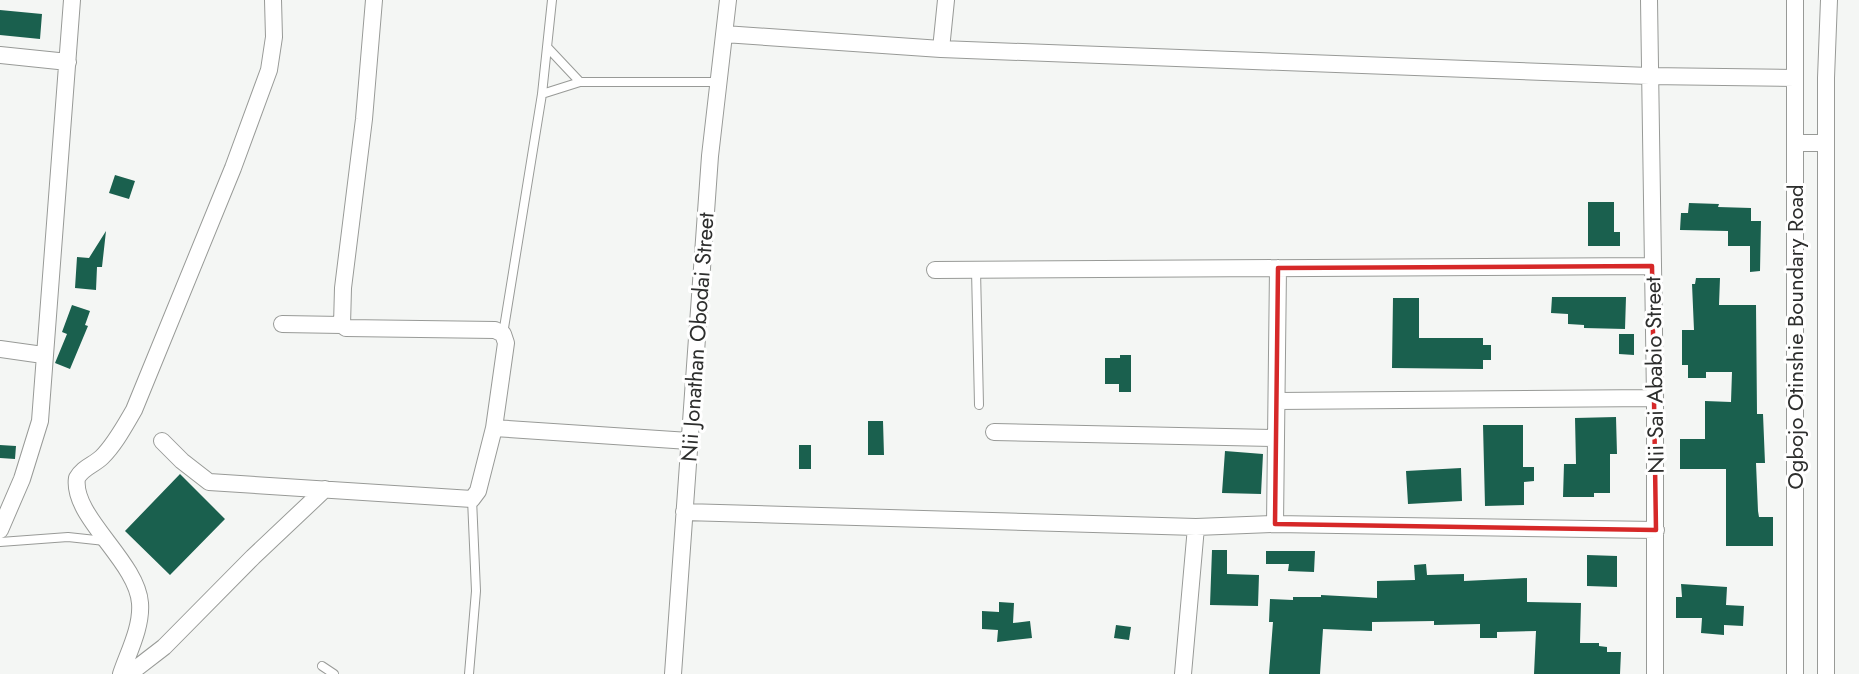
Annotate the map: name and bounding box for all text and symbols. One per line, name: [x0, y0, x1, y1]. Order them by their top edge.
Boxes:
street label: Ogbojo Otinshie Boundary Road: [1779, 184, 1811, 490]
street label: Nii Jonathan Obodai Street: [672, 211, 722, 463]
street label: Nii Sai Ababio Street: [1636, 275, 1672, 474]

